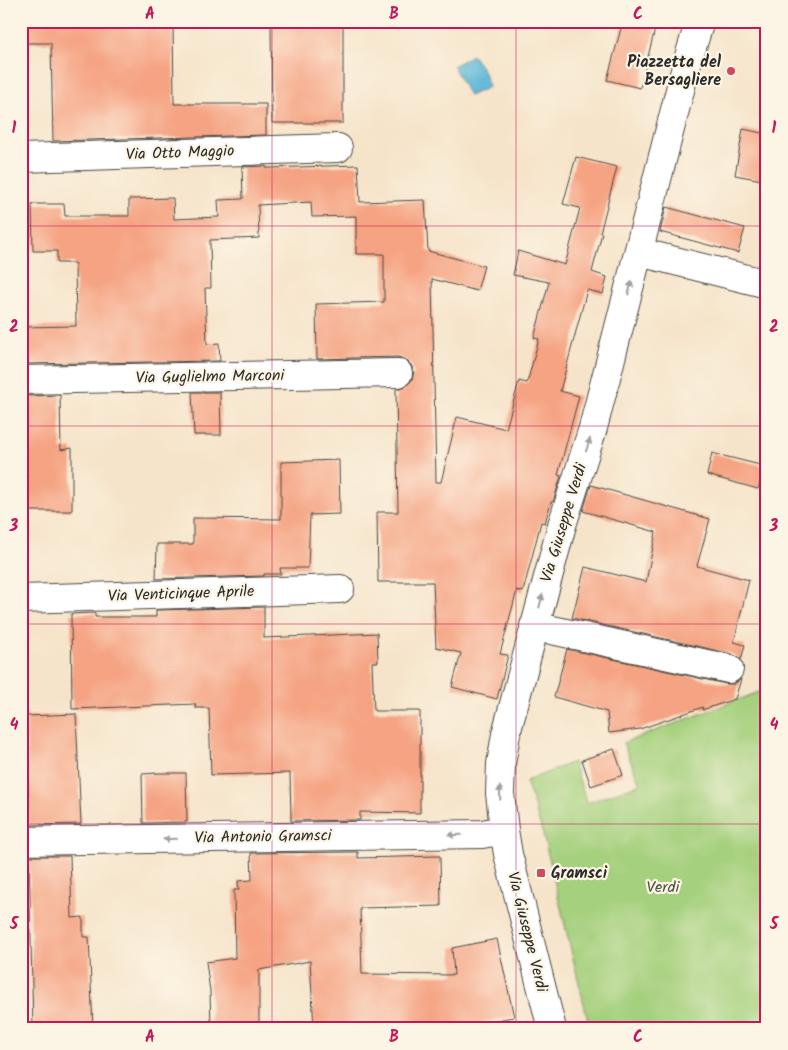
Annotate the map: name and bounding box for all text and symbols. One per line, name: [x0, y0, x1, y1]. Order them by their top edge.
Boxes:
text: A: [145, 2, 155, 27]
text: B: [389, 2, 399, 27]
text: C: [633, 2, 643, 27]
place label: Piazzetta del Bersagliere: [627, 50, 722, 93]
marker: Piazzetta del Bersagliere: [725, 65, 737, 77]
text: 1: [12, 116, 17, 141]
text: 1: [772, 116, 777, 141]
street label: Via Otto Maggio: [125, 139, 235, 167]
one-way arrow: [626, 281, 634, 296]
text: 2: [9, 315, 19, 340]
text: 2: [769, 315, 779, 340]
street label: Via Guglielmo Marconi: [135, 363, 286, 391]
one-way arrow: [585, 438, 592, 453]
street label: Via Giuseppe Verdi: [534, 459, 594, 586]
text: 3: [9, 514, 19, 539]
text: 3: [769, 514, 779, 539]
street label: Via Venticinque Aprile: [107, 579, 255, 609]
one-way arrow: [537, 593, 545, 608]
text: 4: [10, 713, 19, 738]
text: 4: [770, 713, 779, 738]
one-way arrow: [496, 785, 504, 801]
street label: Via Antonio Gramsci: [194, 823, 333, 851]
one-way arrow: [447, 831, 463, 839]
one-way arrow: [162, 835, 178, 843]
place label: Gramsci: [551, 861, 608, 886]
marker: Gramsci: [535, 867, 547, 879]
street label: Via Giuseppe Verdi: [500, 869, 554, 996]
park label: Verdi: [647, 875, 681, 900]
text: 5: [9, 912, 20, 937]
text: 5: [769, 912, 780, 937]
text: A: [145, 1025, 155, 1050]
text: B: [389, 1025, 399, 1050]
text: C: [633, 1025, 643, 1050]

